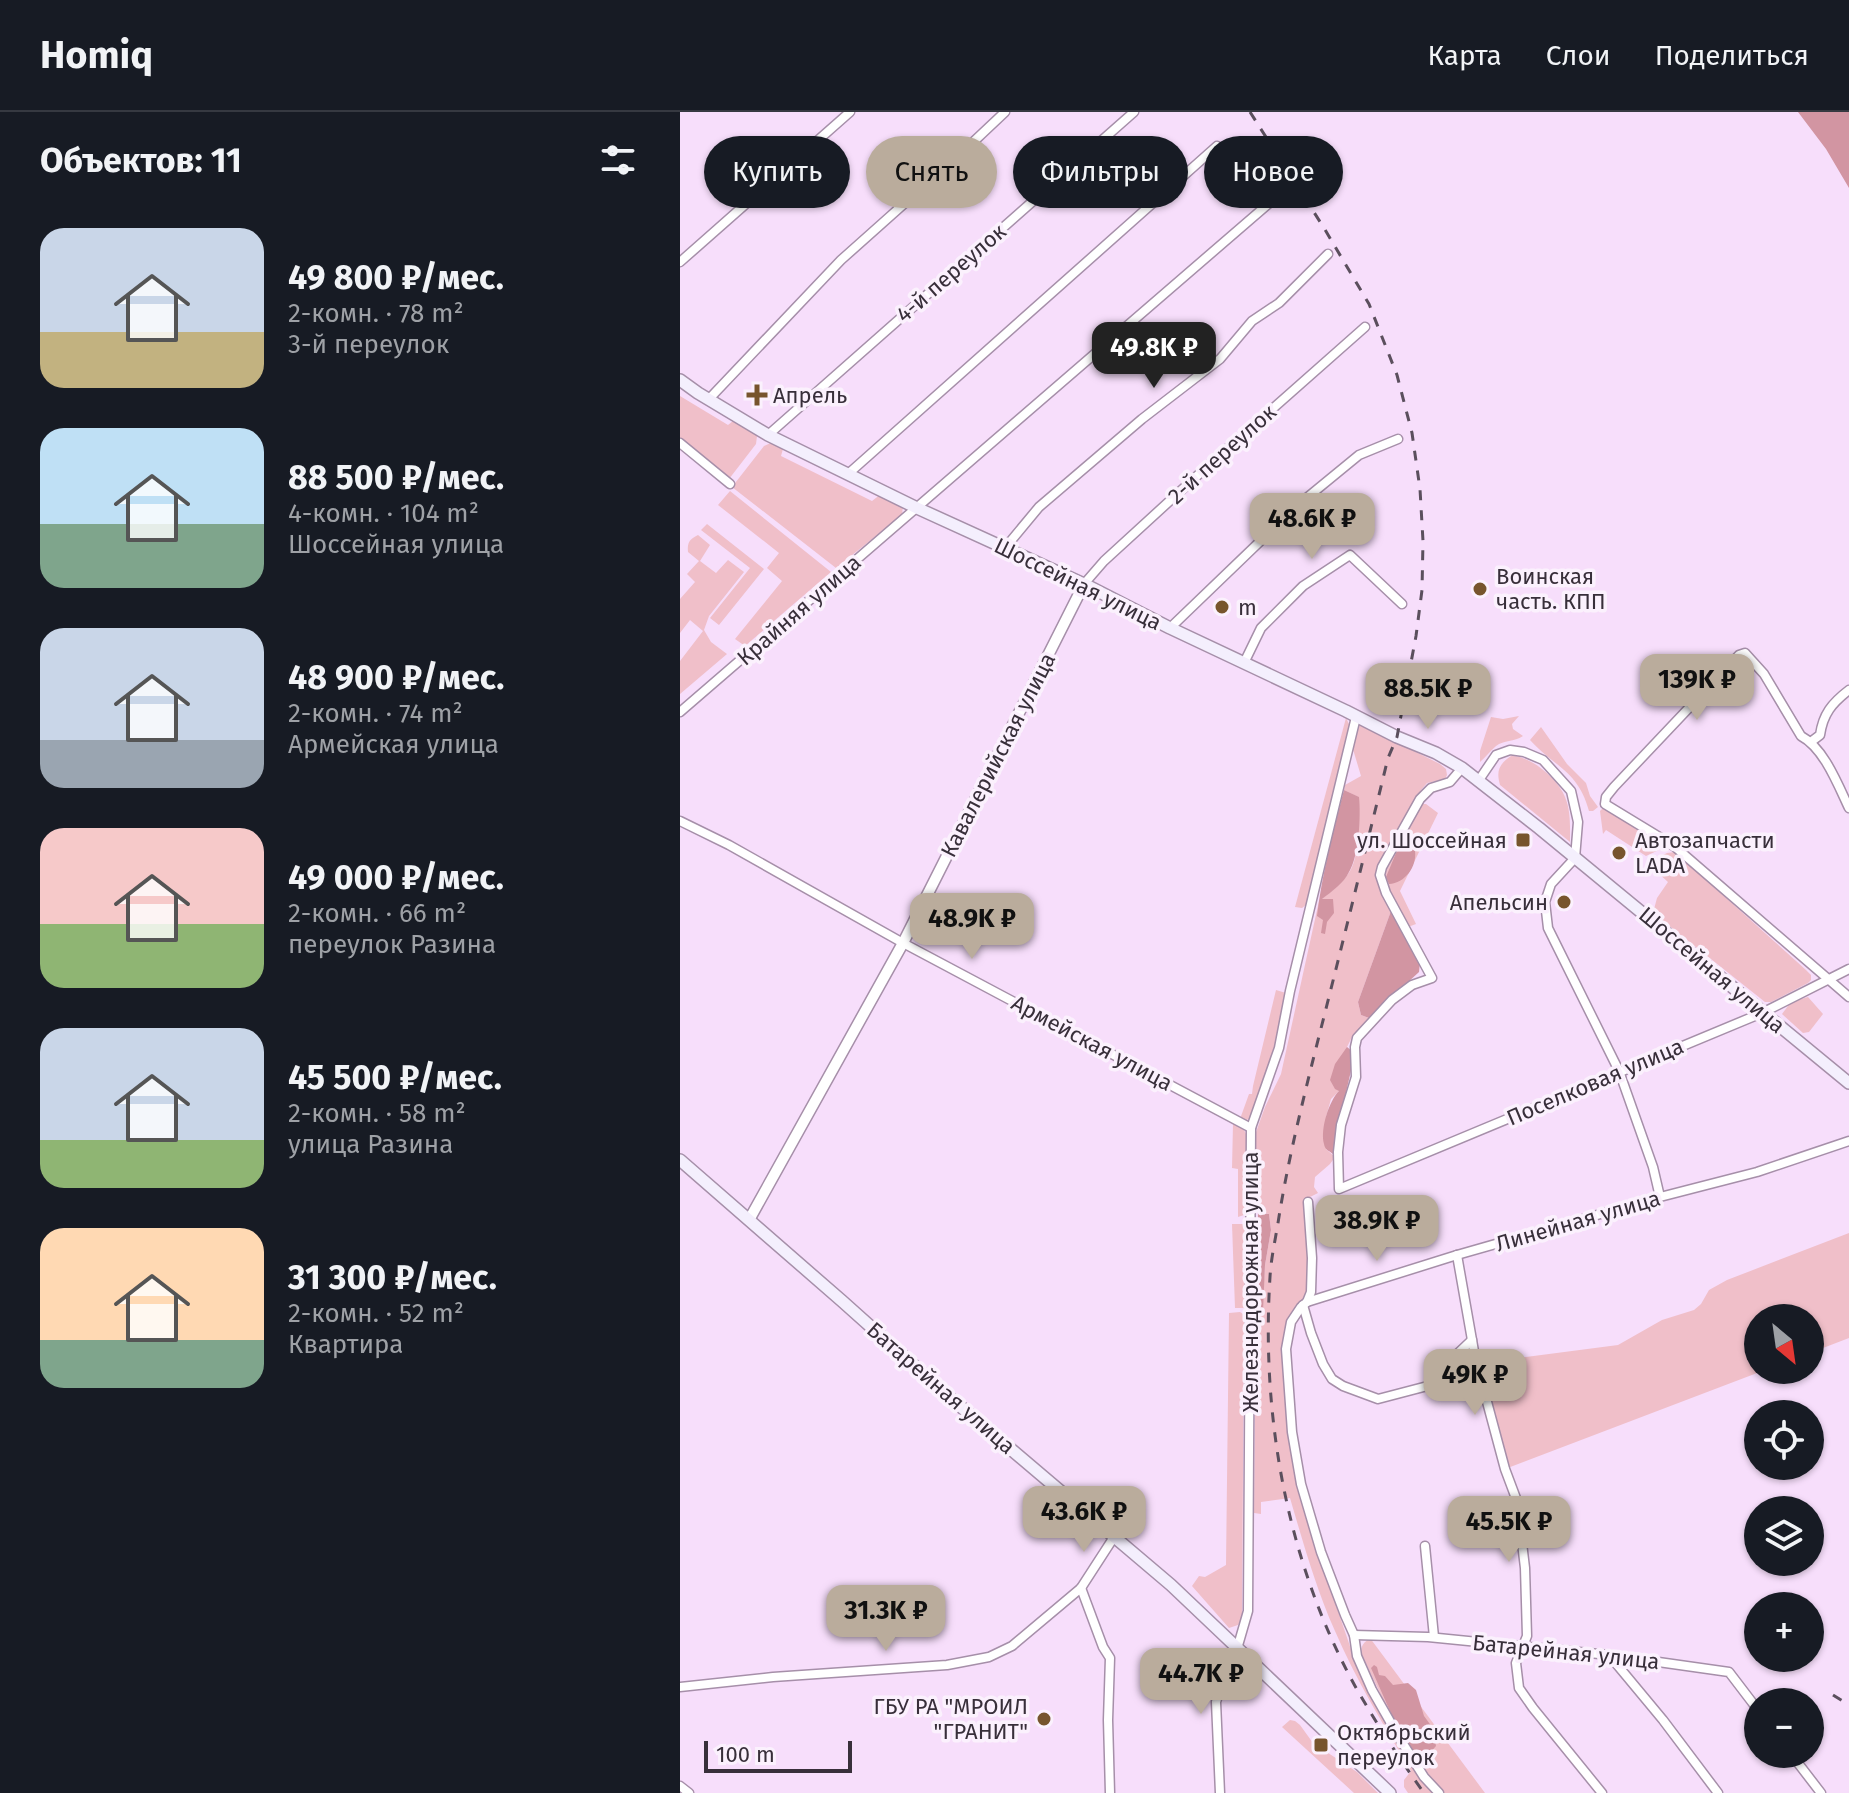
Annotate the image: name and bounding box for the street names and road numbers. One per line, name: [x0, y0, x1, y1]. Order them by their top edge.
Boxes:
street label: 4-й переулок: [890, 217, 1012, 328]
street label: 2-й переулок: [1162, 398, 1282, 510]
street label: Шоссейная улица: [990, 532, 1166, 636]
street label: Крайняя улица: [732, 549, 866, 671]
street label: Кавалерийская улица: [935, 648, 1061, 862]
street label: Шоссейная улица: [1633, 901, 1791, 1039]
street label: Армейская улица: [1007, 989, 1177, 1097]
street label: Поселковая улица: [1502, 1033, 1688, 1131]
street label: Железнодорожная улица: [1237, 1151, 1264, 1413]
street label: Линейная улица: [1492, 1185, 1664, 1257]
street label: Батарейная улица: [861, 1316, 1021, 1460]
street label: Батарейная улица: [1471, 1629, 1661, 1675]

